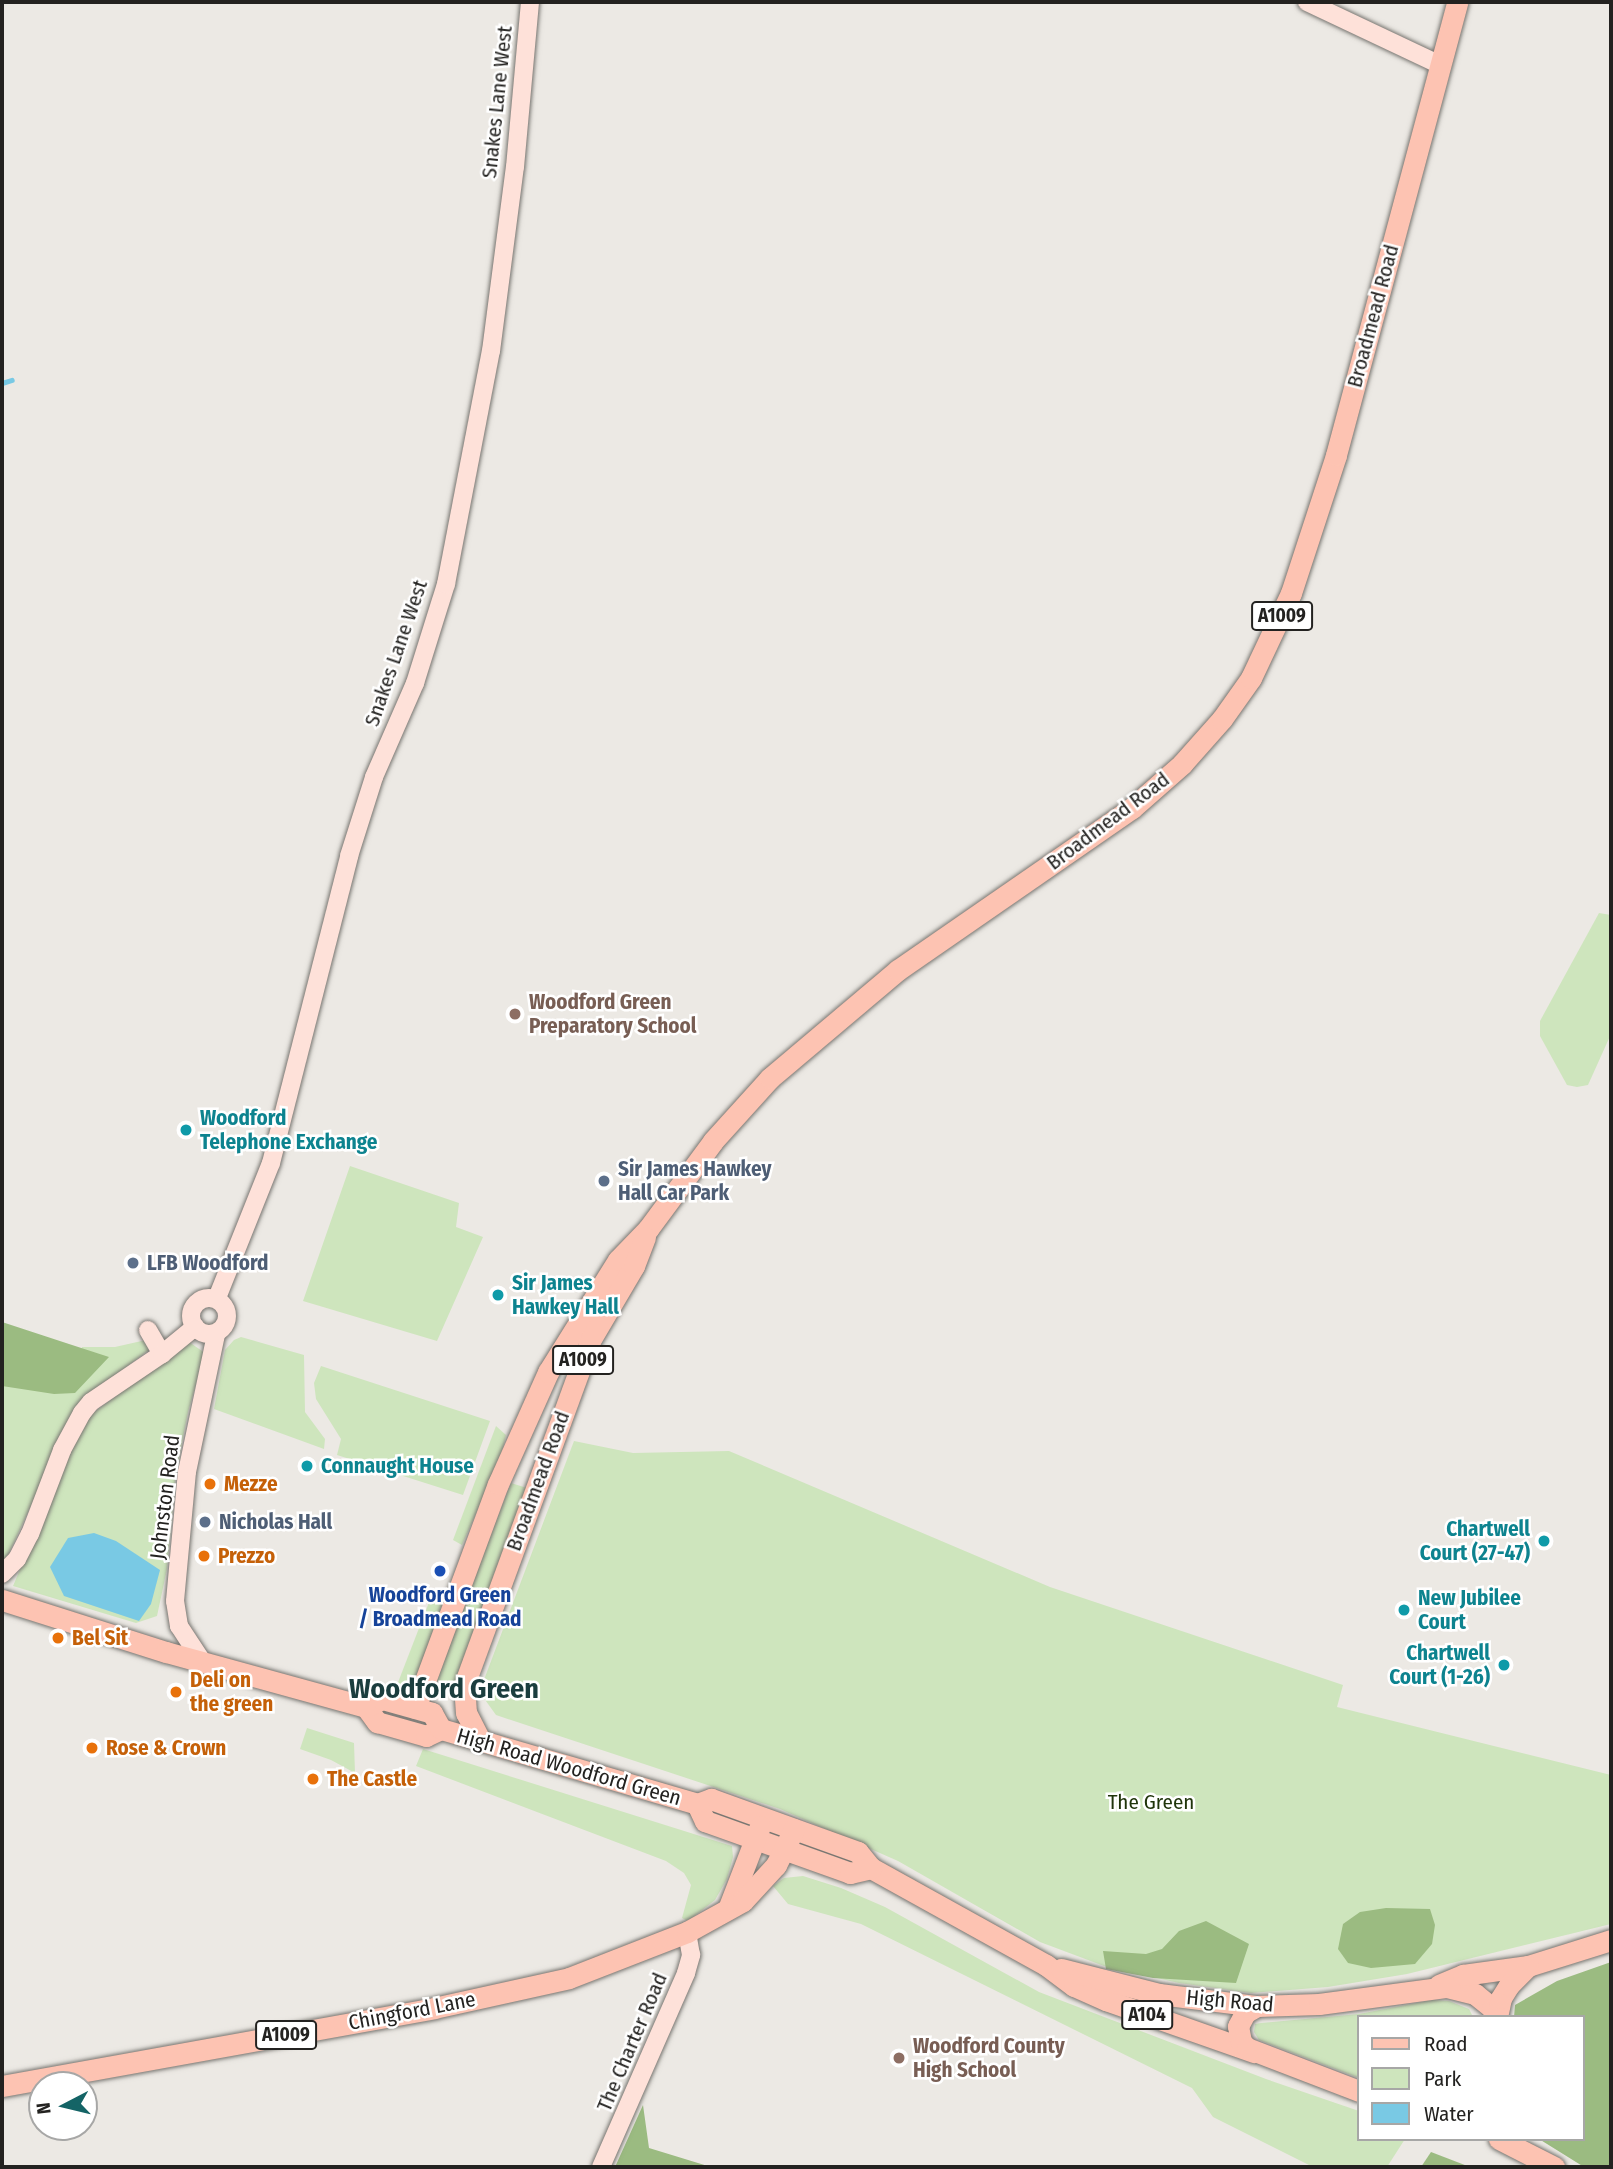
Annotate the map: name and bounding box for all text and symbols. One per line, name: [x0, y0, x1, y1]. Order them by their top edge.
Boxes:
street label: Snakes Lane West: [476, 25, 518, 179]
street label: Broadmead Road: [1342, 242, 1404, 390]
street label: Snakes Lane West: [359, 576, 433, 730]
road number: A1009: [1250, 600, 1314, 632]
street label: Broadmead Road: [1042, 767, 1174, 875]
place label: Woodford Green Preparatory School: [529, 989, 696, 1039]
marker: Woodford Green Preparatory School: [507, 1006, 523, 1022]
place label: Woodford Telephone Exchange: [200, 1105, 377, 1155]
marker: Woodford Telephone Exchange: [178, 1122, 194, 1138]
place label: Sir James Hawkey Hall Car Park: [618, 1156, 771, 1206]
marker: Sir James Hawkey Hall Car Park: [596, 1173, 612, 1189]
place label: LFB Woodford: [147, 1250, 268, 1276]
marker: LFB Woodford: [125, 1255, 141, 1271]
place label: Sir James Hawkey Hall: [512, 1270, 619, 1320]
marker: Sir James Hawkey Hall: [490, 1287, 506, 1303]
road number: A1009: [552, 1344, 614, 1376]
street label: Broadmead Road: [501, 1408, 575, 1554]
street label: Johnston Road: [145, 1433, 185, 1561]
place label: Connaught House: [321, 1453, 474, 1479]
marker: Connaught House: [299, 1458, 315, 1474]
place label: Mezze: [224, 1471, 278, 1497]
marker: Mezze: [202, 1476, 218, 1492]
place label: Nicholas Hall: [219, 1509, 332, 1535]
marker: Nicholas Hall: [197, 1514, 213, 1530]
place label: Chartwell Court (27-47): [1420, 1516, 1530, 1566]
marker: Chartwell Court (27-47): [1536, 1533, 1552, 1549]
place label: Prezzo: [218, 1543, 275, 1569]
marker: Prezzo: [196, 1548, 212, 1564]
marker: Woodford Green / Broadmead Road: [432, 1563, 448, 1579]
place label: Woodford Green / Broadmead Road: [358, 1582, 522, 1632]
place label: New Jubilee Court: [1418, 1585, 1521, 1635]
marker: New Jubilee Court: [1396, 1602, 1412, 1618]
place label: Bel Sit: [72, 1625, 128, 1651]
marker: Bel Sit: [50, 1630, 66, 1646]
place label: Chartwell Court (1-26): [1389, 1640, 1490, 1690]
marker: Chartwell Court (1-26): [1496, 1657, 1512, 1673]
place label: Deli on the green: [190, 1667, 273, 1717]
district label: Woodford Green: [349, 1672, 539, 1706]
marker: Deli on the green: [168, 1684, 184, 1700]
street label: High Road Woodford Green: [454, 1723, 684, 1811]
place label: Rose & Crown: [106, 1735, 226, 1761]
marker: Rose & Crown: [84, 1740, 100, 1756]
place label: The Castle: [327, 1766, 417, 1792]
marker: The Castle: [305, 1771, 321, 1787]
park label: The Green: [1108, 1789, 1194, 1815]
street label: The Charter Road: [591, 1969, 673, 2115]
street label: High Road: [1185, 1985, 1275, 2017]
street label: Chingford Lane: [346, 1986, 478, 2036]
road number: A104: [1121, 1999, 1173, 2030]
legend: [1358, 2015, 1585, 2141]
road number: A1009: [254, 2020, 318, 2050]
text: Road: [1424, 2031, 1468, 2057]
place label: Woodford County High School: [913, 2033, 1065, 2083]
marker: Woodford County High School: [891, 2050, 907, 2066]
text: Park: [1424, 2066, 1461, 2092]
north arrow: [28, 2071, 98, 2141]
text: N: [32, 2101, 56, 2115]
text: Water: [1424, 2101, 1474, 2127]

